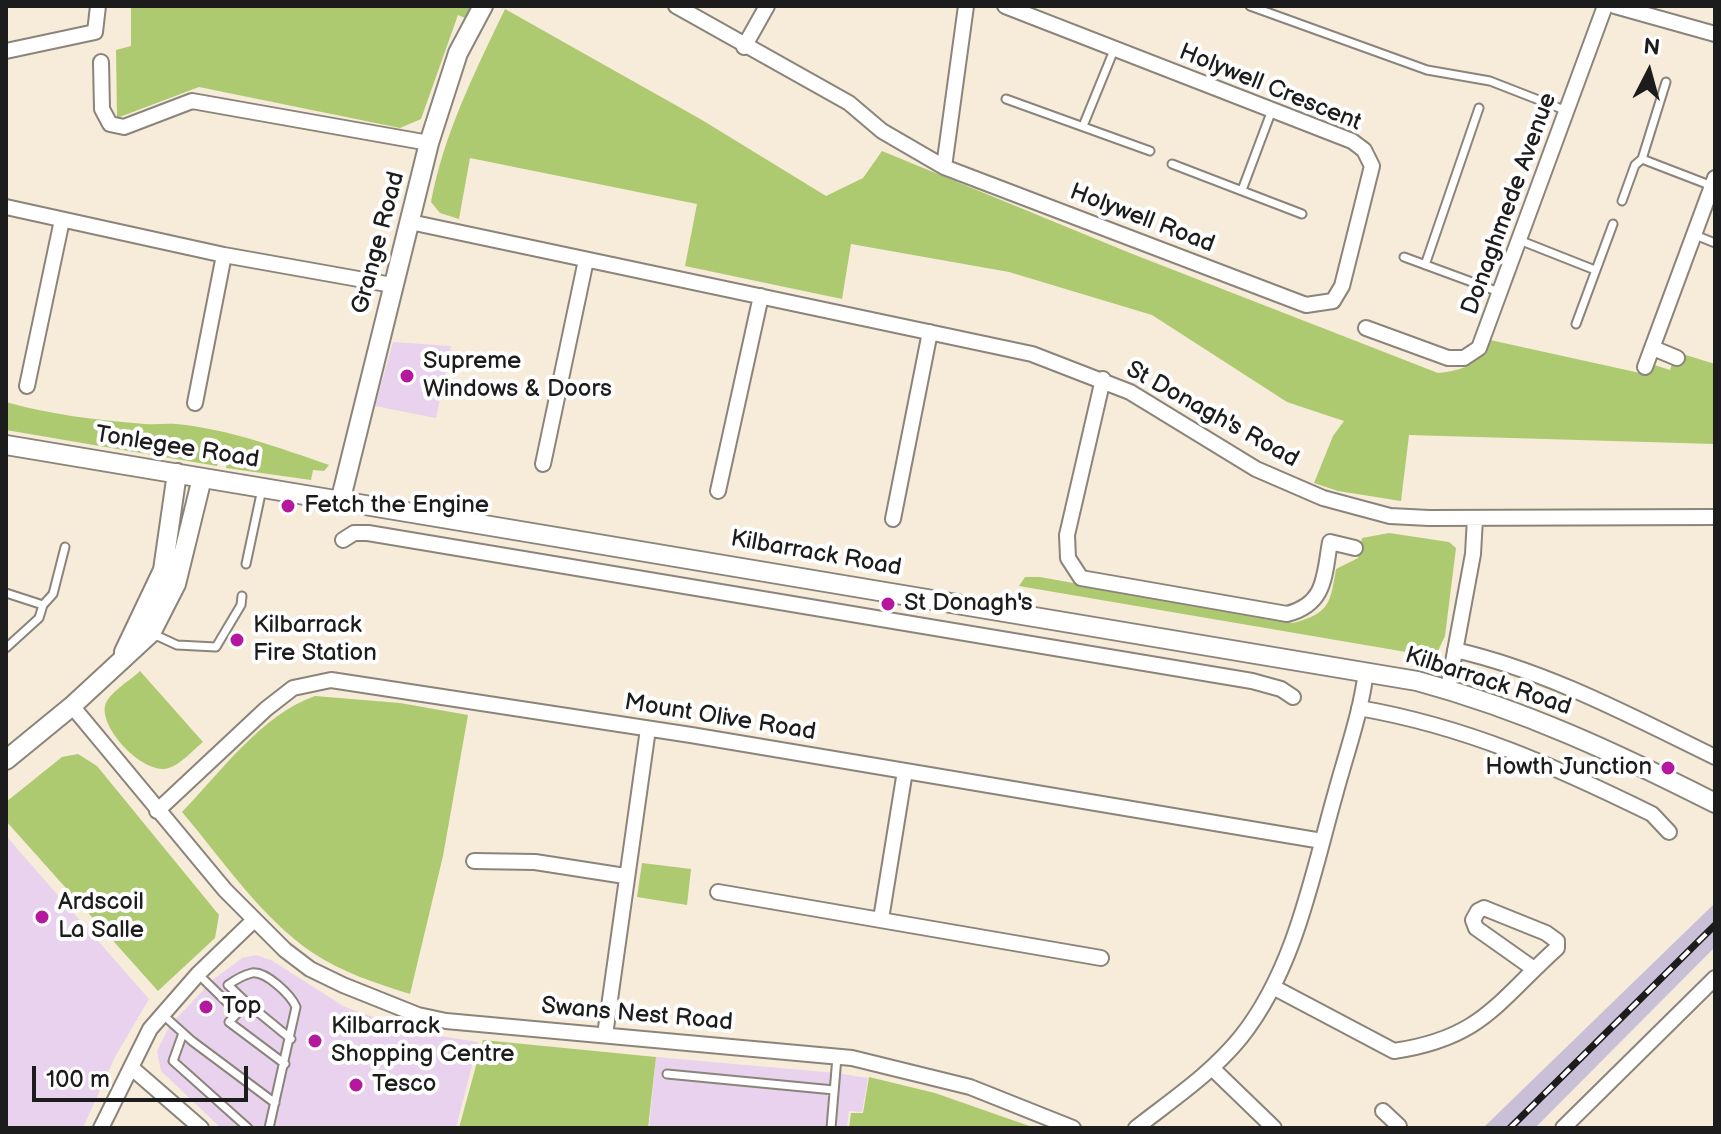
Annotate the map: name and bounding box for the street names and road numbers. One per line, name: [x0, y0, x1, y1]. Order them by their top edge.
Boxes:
street label: Holywell Crescent: [1175, 38, 1365, 138]
street label: Donaghmede Avenue: [1456, 89, 1564, 319]
street label: Grange Road: [346, 169, 412, 317]
street label: Holywell Road: [1066, 178, 1218, 260]
street label: St Donagh's Road: [1121, 356, 1303, 474]
street label: Tonlegee Road: [93, 421, 261, 475]
street label: Kilbarrack Road: [728, 525, 904, 583]
street label: Kilbarrack Road: [1401, 642, 1575, 722]
street label: Mount Olive Road: [622, 689, 818, 747]
street label: Swans Nest Road: [540, 992, 734, 1038]

